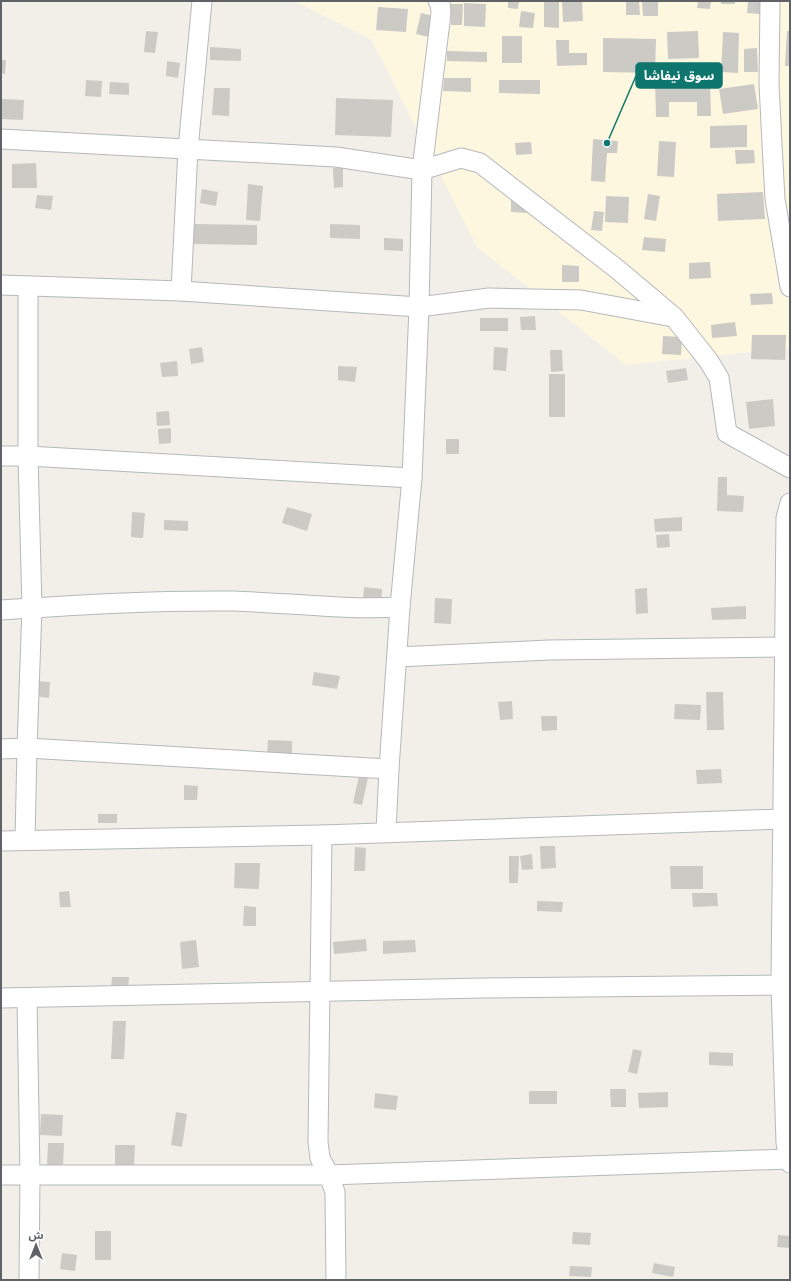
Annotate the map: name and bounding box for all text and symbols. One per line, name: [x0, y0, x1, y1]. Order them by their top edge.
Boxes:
callout: سوق نيفاشا: [636, 63, 722, 88]
text: سوق نيفاشا: [644, 67, 714, 83]
north arrow: [16, 1225, 56, 1265]
text: ش: [28, 1228, 44, 1242]

